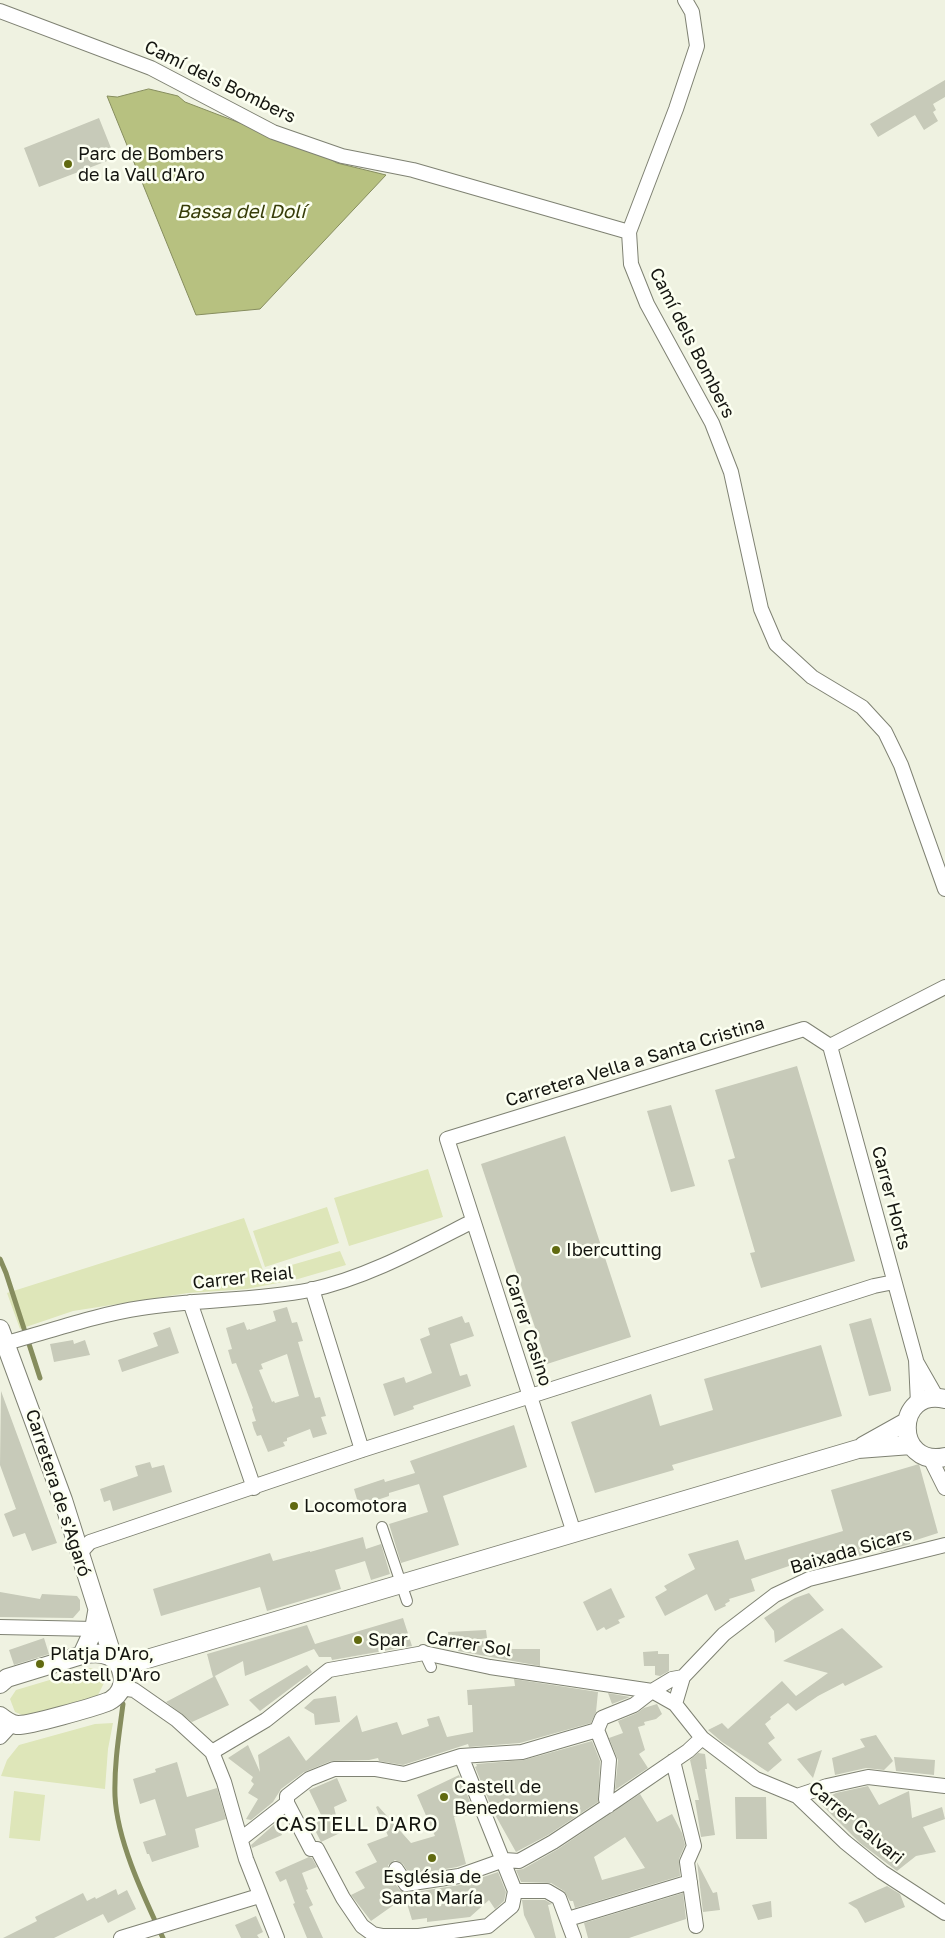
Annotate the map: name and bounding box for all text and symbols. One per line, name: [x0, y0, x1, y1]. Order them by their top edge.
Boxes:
street label: Camí dels Bombers: [141, 36, 299, 128]
place label: Parc de Bombers de la Vall d'Aro: [78, 143, 224, 186]
marker: Parc de Bombers de la Vall d'Aro: [62, 158, 74, 170]
water label: Bassa del Dolí: [177, 201, 305, 223]
street label: Camí dels Bombers: [645, 264, 739, 422]
street label: Carretera Vella a Santa Cristina: [503, 1012, 767, 1112]
street label: Carrer Horts: [867, 1144, 915, 1252]
place label: Ibercutting: [566, 1239, 662, 1261]
marker: Ibercutting: [550, 1244, 562, 1256]
street label: Carrer Reial: [191, 1262, 295, 1294]
street label: Carrer Casino: [500, 1271, 556, 1389]
street label: Carretera de s'Agaró: [21, 1407, 95, 1579]
place label: Locomotora: [304, 1495, 407, 1517]
marker: Locomotora: [288, 1500, 300, 1512]
street label: Baixada Sicars: [788, 1523, 914, 1579]
street label: Carrer Sol: [425, 1627, 513, 1661]
place label: Spar: [368, 1629, 408, 1651]
marker: Spar: [352, 1634, 364, 1646]
place label: Platja D'Aro, Castell D'Aro: [50, 1643, 160, 1686]
marker: Platja D'Aro, Castell D'Aro: [34, 1658, 46, 1670]
place label: Castell de Benedormiens: [454, 1776, 579, 1818]
street label: Carrer Calvari: [804, 1777, 908, 1869]
marker: Castell de Benedormiens: [438, 1791, 450, 1803]
district label: CASTELL D'ARO: [274, 1813, 440, 1837]
marker: Església de Santa María: [426, 1852, 438, 1864]
place label: Església de Santa María: [381, 1866, 483, 1908]

